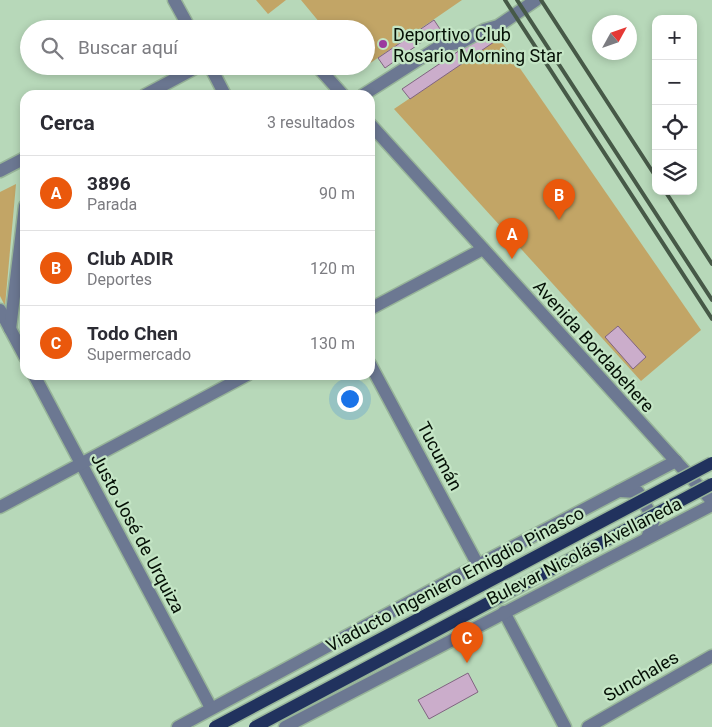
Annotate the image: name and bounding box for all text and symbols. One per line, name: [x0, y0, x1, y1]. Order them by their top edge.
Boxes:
north arrow: [592, 15, 637, 60]
map controls: [652, 15, 697, 195]
button: +: [652, 15, 697, 60]
search box: [20, 20, 375, 75]
place label: Deportivo Club Rosario Morning Star: [393, 24, 562, 66]
icon: search: [38, 34, 66, 62]
text: Buscar aquí: [78, 36, 178, 59]
marker: Deportivo Club Rosario Morning Star: [377, 38, 389, 50]
button: −: [652, 60, 697, 105]
button: locate: [652, 105, 697, 150]
text: Cerca: [40, 111, 95, 135]
text: 3 resultados: [267, 113, 355, 132]
button: layers: [652, 150, 697, 195]
text: 3896: [87, 172, 131, 195]
pin: B: [543, 179, 575, 220]
text: A: [51, 184, 61, 203]
text: 90 m: [319, 184, 355, 203]
text: Parada: [87, 195, 137, 214]
pin: A: [496, 218, 528, 259]
text: Club ADIR: [87, 247, 173, 270]
text: B: [51, 259, 61, 278]
text: 120 m: [310, 259, 355, 278]
text: Deportes: [87, 270, 152, 289]
street label: Avenida Bordabehere: [529, 276, 659, 416]
text: Todo Chen: [87, 322, 178, 345]
text: C: [51, 334, 61, 353]
text: 130 m: [310, 334, 355, 353]
text: Supermercado: [87, 345, 191, 364]
your location: [337, 386, 363, 412]
street label: Tucumán: [413, 418, 467, 494]
street label: Justo José de Urquiza: [87, 449, 189, 617]
street label: Bulevar Nicolás Avellaneda: [483, 493, 685, 609]
street label: Viaducto Ingeniero Emigdio Pinasco: [323, 502, 587, 656]
pin: C: [451, 622, 483, 663]
street label: Sunchales: [600, 646, 682, 706]

